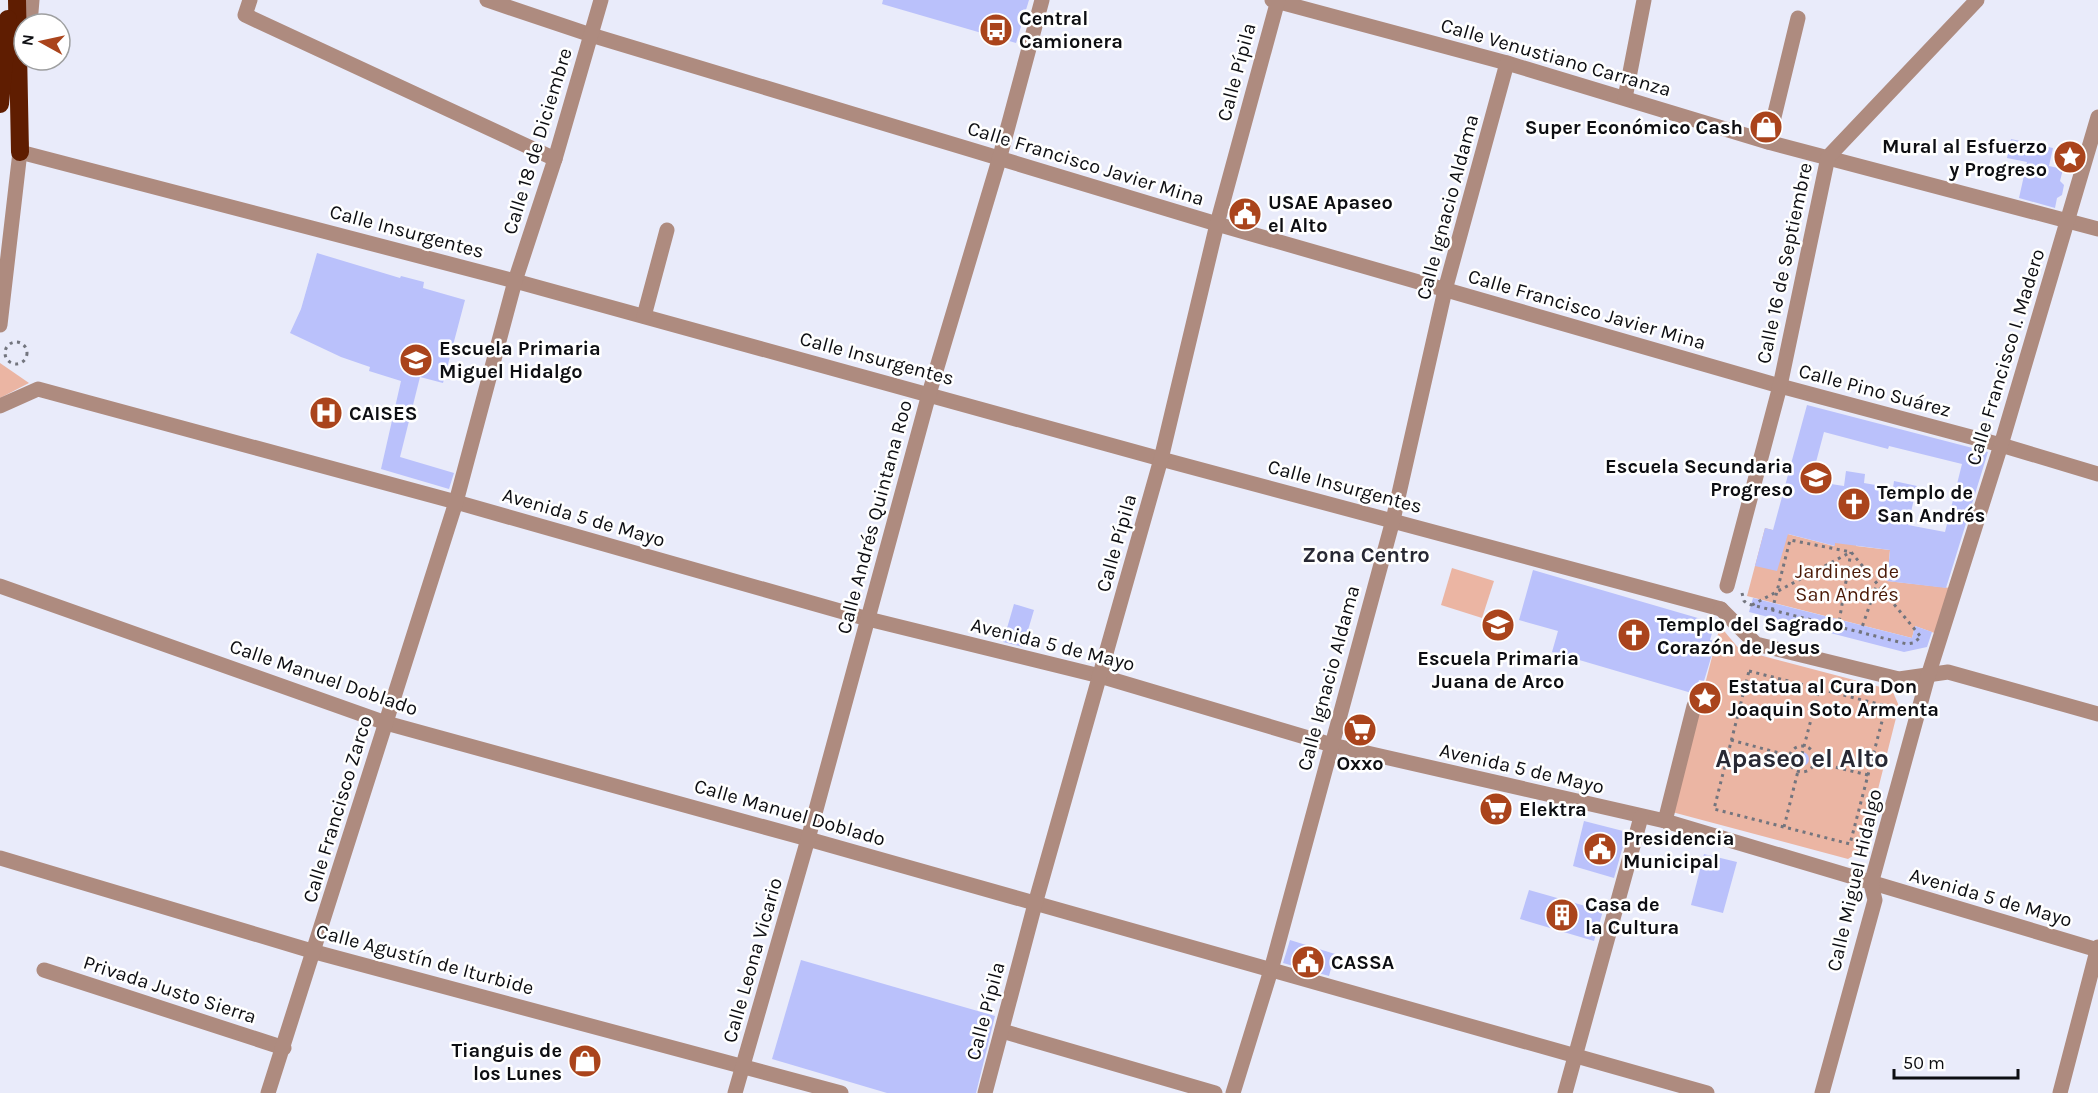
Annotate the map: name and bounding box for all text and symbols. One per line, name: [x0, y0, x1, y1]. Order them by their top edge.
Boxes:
place label: Central Camionera: [1019, 7, 1123, 53]
north arrow: [12, 12, 72, 72]
bus stop icon: Central Camionera: [978, 12, 1014, 48]
street label: Calle Venustiano Carranza: [1438, 14, 1674, 101]
street label: Calle Pípila: [1212, 20, 1261, 124]
text: N: [17, 33, 38, 47]
street label: Calle 18 de Diciembre: [498, 45, 577, 237]
shop icon: Super Económico Cash: [1748, 109, 1784, 145]
street label: Calle Ignacio Aldama: [1412, 112, 1483, 302]
street label: Calle Francisco Javier Mina: [965, 116, 1207, 210]
place label: Super Económico Cash: [1525, 116, 1743, 139]
place label: Mural al Esfuerzo y Progreso: [1882, 135, 2047, 181]
place icon: Mural al Esfuerzo y Progreso: [2052, 139, 2088, 175]
street label: Calle 16 de Septiembre: [1752, 160, 1817, 366]
place label: USAE Apaseo el Alto: [1268, 191, 1393, 237]
public building icon: USAE Apaseo el Alto: [1227, 196, 1263, 232]
street label: Calle Insurgentes: [327, 200, 486, 263]
street label: Calle Francisco I. Madero: [1962, 246, 2049, 468]
street label: Calle Francisco Javier Mina: [1465, 264, 1708, 354]
street label: Calle Insurgentes: [797, 327, 956, 390]
place label: Escuela Primaria Miguel Hidalgo: [439, 337, 601, 383]
school or university icon: Escuela Primaria Miguel Hidalgo: [398, 342, 434, 378]
street label: Calle Pino Suárez: [1796, 359, 1953, 422]
hospital icon: CAISES: [308, 395, 344, 431]
street label: Calle Andrés Quintana Roo: [832, 398, 917, 637]
place label: CAISES: [349, 402, 418, 425]
street label: Calle Insurgentes: [1265, 455, 1424, 518]
place label: Escuela Secundaria Progreso: [1605, 455, 1793, 501]
school or university icon: Escuela Secundaria Progreso: [1798, 460, 1834, 496]
place label: Templo de San Andrés: [1877, 481, 1985, 527]
street label: Avenida 5 de Mayo: [500, 483, 668, 552]
church icon: Templo de San Andrés: [1836, 486, 1872, 522]
street label: Calle Pípila: [1092, 492, 1141, 595]
district label: Zona Centro: [1302, 542, 1430, 568]
park label: Jardines de San Andrés: [1795, 560, 1899, 606]
street label: Calle Ignacio Aldama: [1293, 583, 1364, 773]
school or university icon: Escuela Primaria Juana de Arco: [1480, 607, 1516, 643]
street label: Avenida 5 de Mayo: [969, 613, 1137, 676]
place label: Templo del Sagrado Corazón de Jesus: [1657, 613, 1844, 659]
church icon: Templo del Sagrado Corazón de Jesus: [1616, 617, 1652, 653]
street label: Calle Manuel Doblado: [227, 634, 421, 721]
place label: Escuela Primaria Juana de Arco: [1417, 647, 1579, 693]
place label: Estatua al Cura Don Joaquin Soto Armenta: [1728, 675, 1939, 721]
place icon: Estatua al Cura Don Joaquin Soto Armenta: [1687, 680, 1723, 716]
supermarket icon: Oxxo: [1342, 712, 1378, 748]
street label: Calle Francisco Zarco: [298, 713, 377, 905]
street label: Avenida 5 de Mayo: [1437, 738, 1606, 799]
district label: Apaseo el Alto: [1715, 743, 1889, 774]
place label: Oxxo: [1336, 752, 1384, 775]
street label: Calle Manuel Doblado: [692, 774, 888, 851]
street label: Calle Miguel Hidalgo: [1822, 787, 1887, 974]
supermarket icon: Elektra: [1478, 791, 1514, 827]
place label: Elektra: [1519, 798, 1587, 821]
place label: Presidencia Municipal: [1623, 827, 1734, 873]
public building icon: Presidencia Municipal: [1582, 831, 1618, 867]
street label: Avenida 5 de Mayo: [1907, 863, 2075, 932]
street label: Calle Leona Vicario: [718, 875, 787, 1045]
place label: Casa de la Cultura: [1585, 893, 1679, 939]
building icon: Casa de la Cultura: [1544, 897, 1580, 933]
street label: Calle Agustín de Iturbide: [313, 919, 536, 1000]
public building icon: CASSA: [1290, 944, 1326, 980]
street label: Privada Justo Sierra: [80, 951, 259, 1028]
place label: CASSA: [1331, 951, 1395, 974]
street label: Calle Pípila: [961, 959, 1010, 1063]
place label: Tianguis de los Lunes: [451, 1039, 562, 1085]
scale bar: [1894, 1042, 2018, 1080]
shop icon: Tianguis de los Lunes: [567, 1043, 603, 1079]
text: 50 m: [1903, 1052, 1945, 1074]

